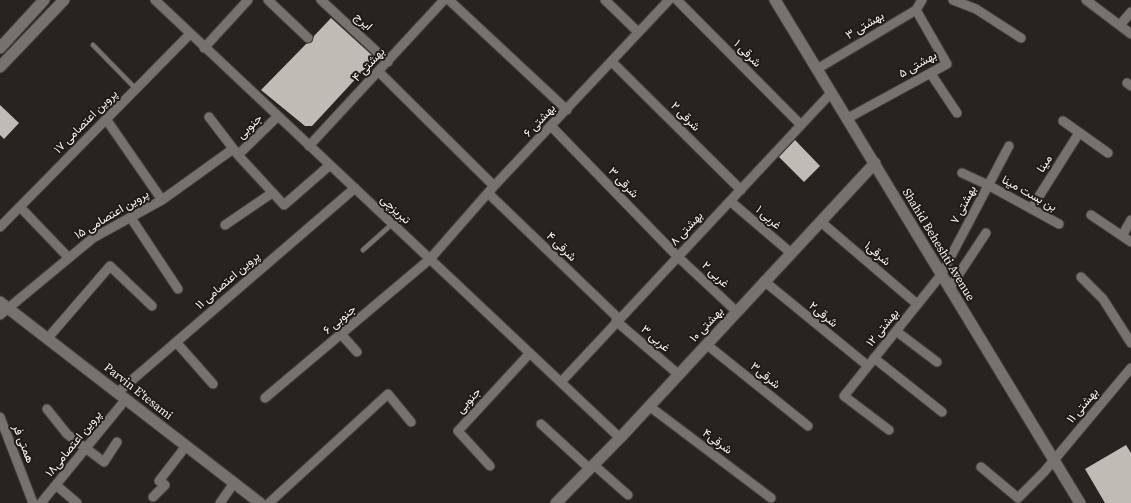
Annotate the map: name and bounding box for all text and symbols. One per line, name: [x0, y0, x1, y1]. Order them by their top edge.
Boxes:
street label: بهشتی ۳: [843, 9, 887, 43]
street label: ایرج: [351, 10, 375, 34]
street label: شرقی ۱: [730, 37, 764, 71]
street label: بهشتی ۴: [350, 45, 388, 85]
street label: بهشتی ۵: [896, 48, 940, 82]
street label: پروین اعتصامی ۱۷: [51, 87, 121, 157]
street label: شرقی ۲: [667, 99, 703, 135]
street label: بهشتی ۶: [521, 101, 559, 141]
street label: جنوبی: [234, 111, 266, 143]
street label: مینا: [1034, 153, 1056, 175]
street label: شرقی ۳: [605, 165, 641, 201]
street label: بن بست مینا: [999, 173, 1059, 215]
street label: بهشتی ۷: [948, 183, 980, 227]
street label: Shahid Beheshti Avenue: [899, 186, 977, 304]
street label: پروین اعتصامی ۱۵: [72, 187, 152, 243]
street label: تبریزچی: [377, 192, 413, 228]
street label: غربی ۱: [752, 203, 784, 233]
street label: بهشتی ۸: [668, 209, 706, 249]
street label: شرقی ۴: [543, 229, 579, 265]
street label: شرقی۱: [861, 239, 893, 269]
street label: پروین اعتصامی ۱۱: [193, 249, 263, 313]
street label: غربی ۲: [698, 259, 732, 291]
street label: شرقی۲: [806, 299, 840, 331]
street label: جنوبی ۶: [321, 302, 359, 338]
street label: بهشتی ۱۰: [687, 304, 727, 346]
street label: بهشتی ۱۲: [863, 306, 903, 350]
street label: غربی ۳: [638, 322, 672, 356]
street label: شرقی۳: [747, 360, 783, 392]
street label: Parvin E'tesami: [101, 361, 175, 423]
street label: جنوبی: [454, 385, 484, 417]
street label: بهشتی ۱۱: [1064, 385, 1102, 427]
street label: پروین اعتصامی۱۸: [43, 408, 105, 480]
street label: همتی فر: [9, 423, 37, 465]
street label: شرقی۴: [699, 426, 735, 458]

